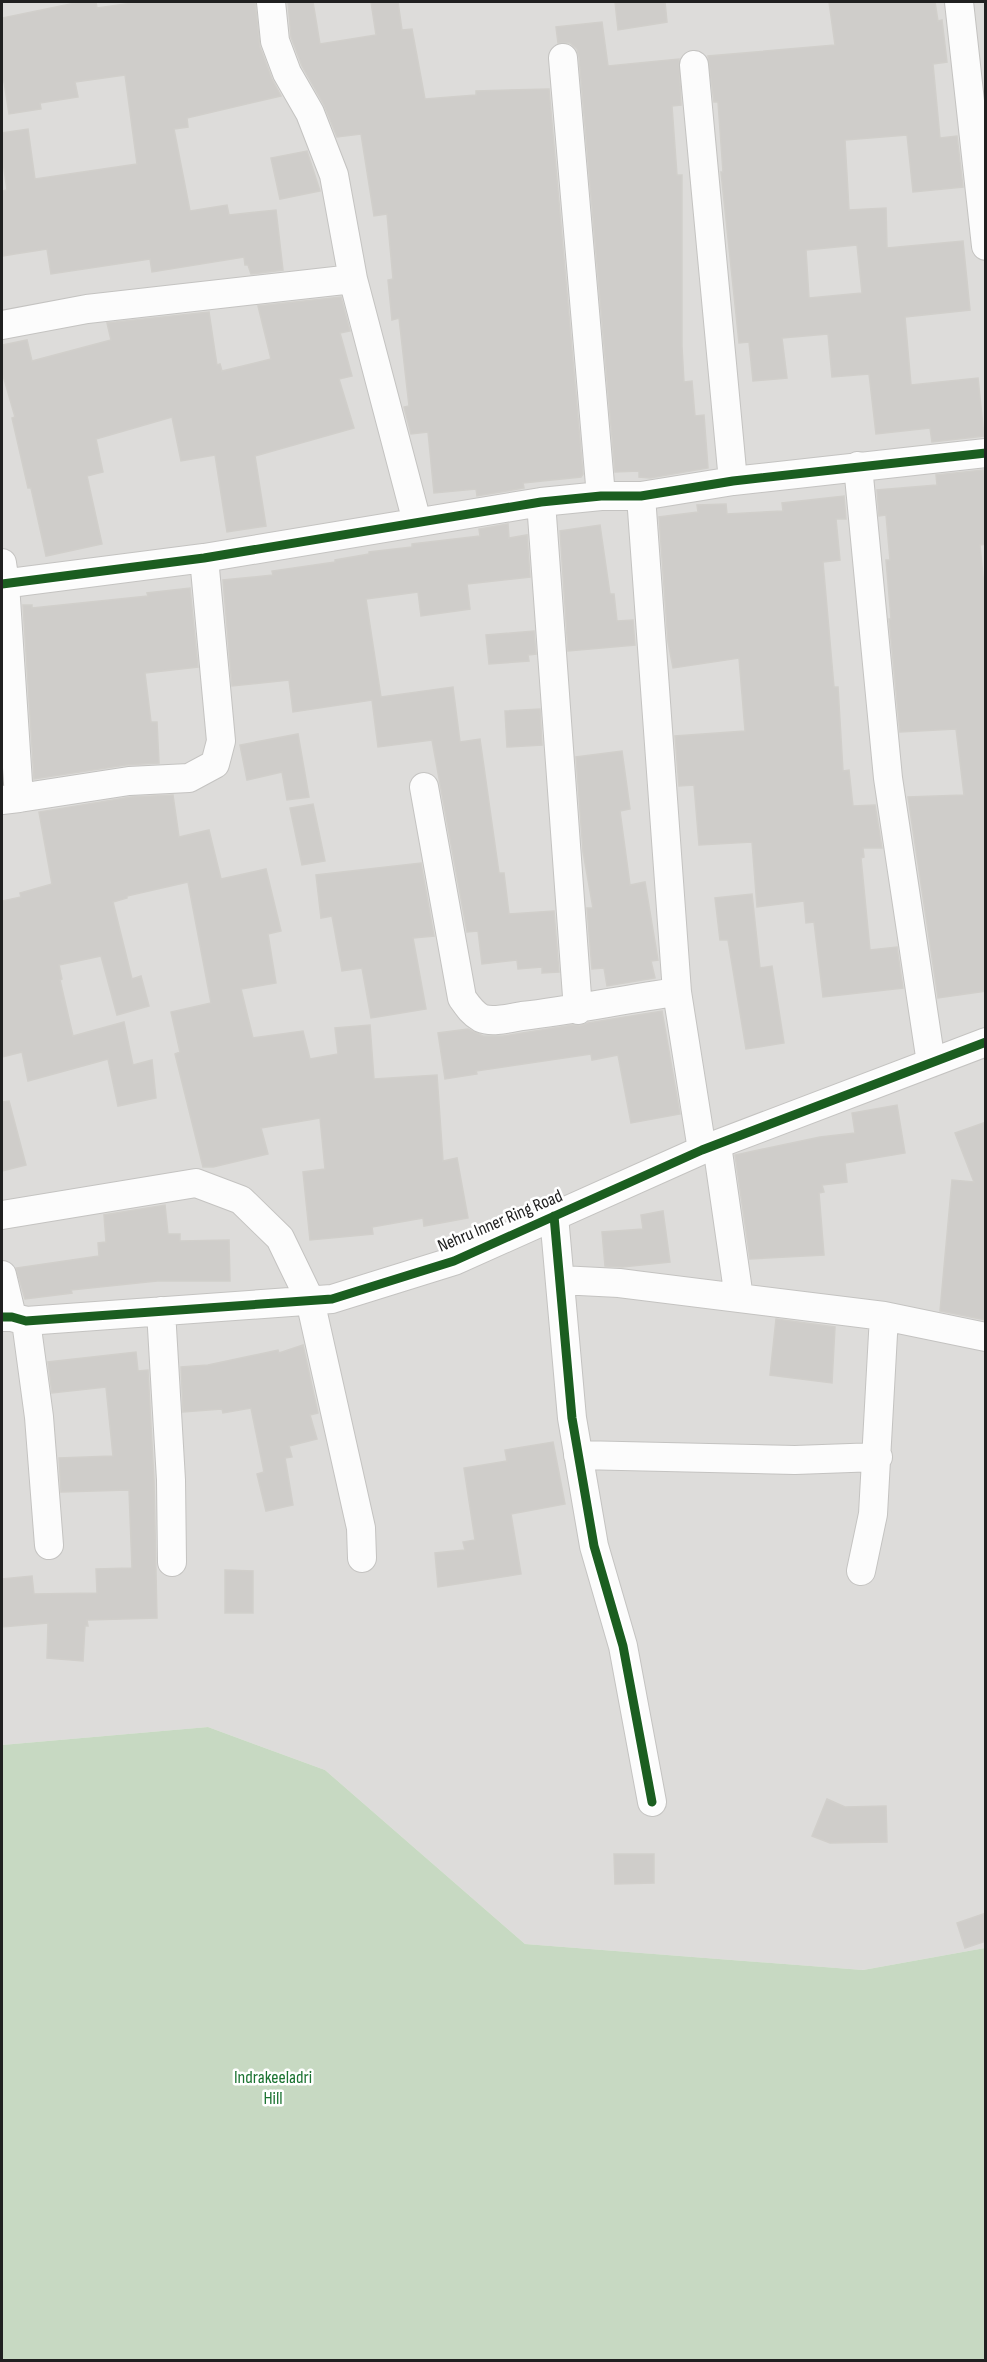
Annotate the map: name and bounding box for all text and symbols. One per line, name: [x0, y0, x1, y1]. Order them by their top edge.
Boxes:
street label: Nehru Inner Ring Road: [435, 1185, 565, 1257]
park label: Indrakeeladri Hill: [234, 2067, 312, 2109]

